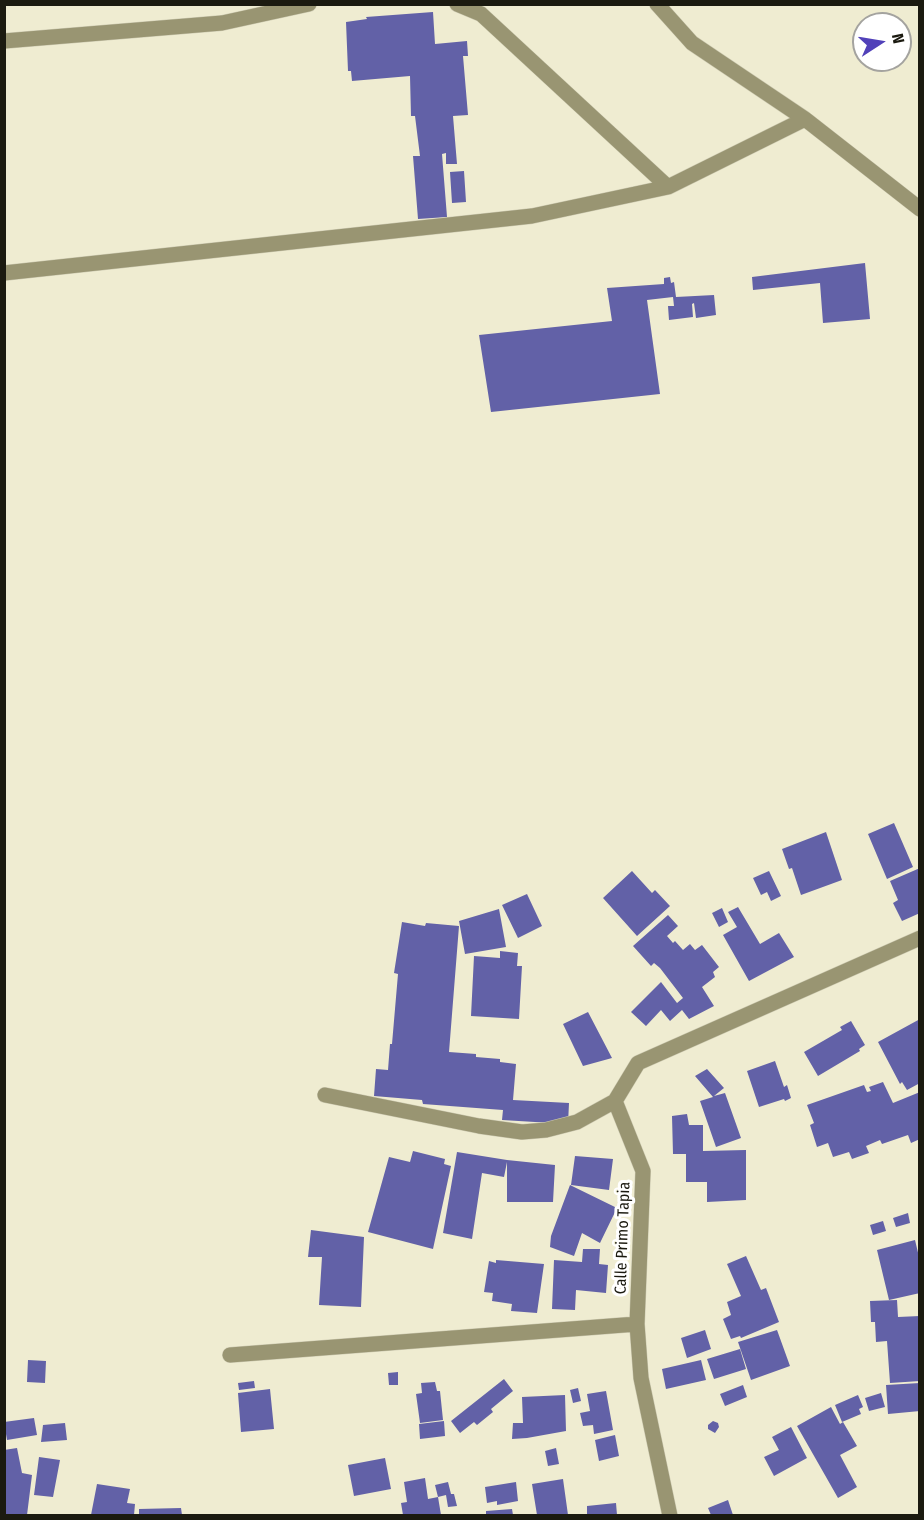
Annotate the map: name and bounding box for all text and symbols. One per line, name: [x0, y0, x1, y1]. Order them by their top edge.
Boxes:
north arrow: [852, 12, 912, 72]
text: N: [888, 32, 908, 45]
street label: Calle Primo Tapia: [611, 1181, 635, 1295]

